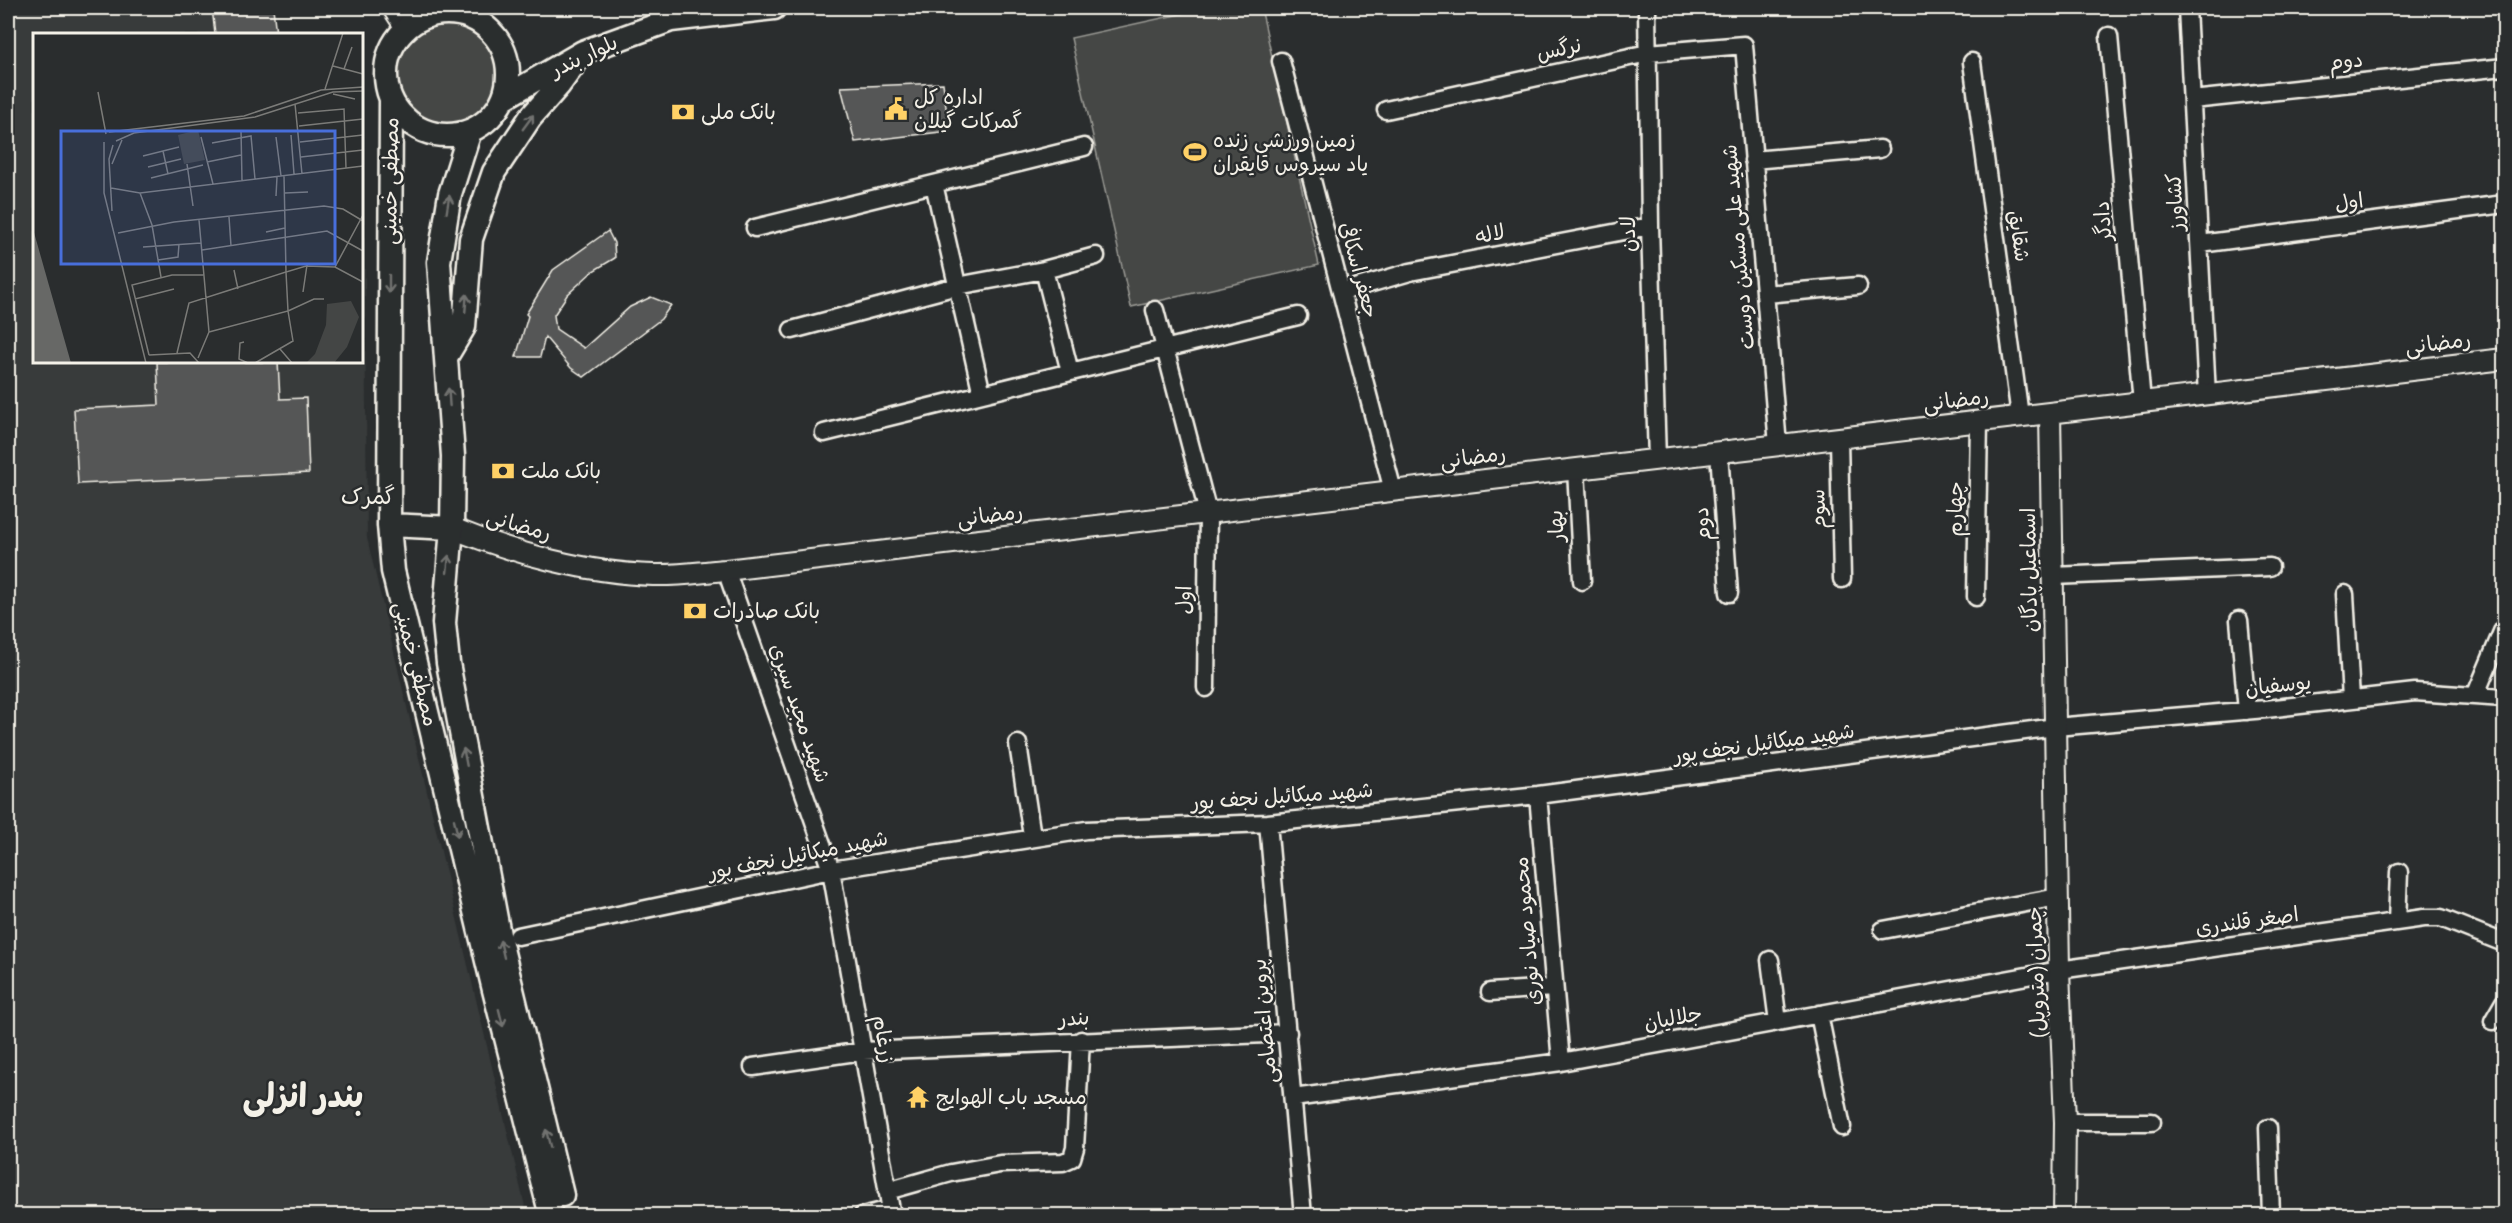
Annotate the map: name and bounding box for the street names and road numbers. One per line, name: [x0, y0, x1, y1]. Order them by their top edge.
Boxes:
street label: بلوار بندر: [544, 28, 622, 84]
street label: نرگس: [1534, 31, 1584, 66]
street label: دوم: [2328, 45, 2365, 79]
street label: مصطفی خمینی: [375, 117, 405, 245]
street label: شهید علی مسکین دوست: [1715, 143, 1761, 351]
street label: کشاورز: [2160, 173, 2190, 234]
street label: اول: [2333, 186, 2365, 217]
street label: دادگر: [2087, 200, 2118, 244]
street label: شقایق: [2003, 208, 2036, 263]
street label: لادن: [1614, 216, 1641, 252]
street label: لاله: [1473, 217, 1507, 250]
street label: جعفر اسکافی: [1334, 219, 1385, 321]
street label: رمضانی: [2403, 325, 2473, 361]
street label: رمضانی: [1921, 382, 1991, 418]
street label: رمضانی: [1438, 439, 1508, 475]
street label: چهارم: [1941, 481, 1971, 537]
street label: سوم: [1803, 489, 1835, 529]
street label: رمضانی: [955, 497, 1025, 533]
street label: رمضانی: [483, 502, 555, 548]
street label: دوم: [1687, 506, 1719, 542]
street label: اسماعیل پادگان: [2014, 507, 2043, 633]
street label: بهار: [1541, 509, 1570, 545]
street label: اول: [1170, 585, 1197, 615]
street label: مصطفی خمینی: [387, 599, 445, 729]
street label: شهید مجید سیری: [764, 640, 837, 786]
street label: یوسفیان: [2243, 668, 2312, 701]
street label: شهید میکائیل نجف پور: [1670, 716, 1856, 769]
street label: شهید میکائیل نجف پور: [1188, 776, 1374, 815]
street label: شهید میکائیل نجف پور: [704, 824, 890, 886]
street label: محمود صیاد نوری: [1507, 856, 1546, 1007]
street label: اصغر قلندری: [2194, 900, 2300, 941]
street label: چمران (متروپل): [2020, 906, 2051, 1038]
street label: پروین اعتصامی: [1245, 957, 1283, 1085]
street label: جلالیان: [1642, 999, 1704, 1036]
street label: بندر: [1056, 1003, 1090, 1032]
street label: زرغام: [864, 1013, 902, 1066]

